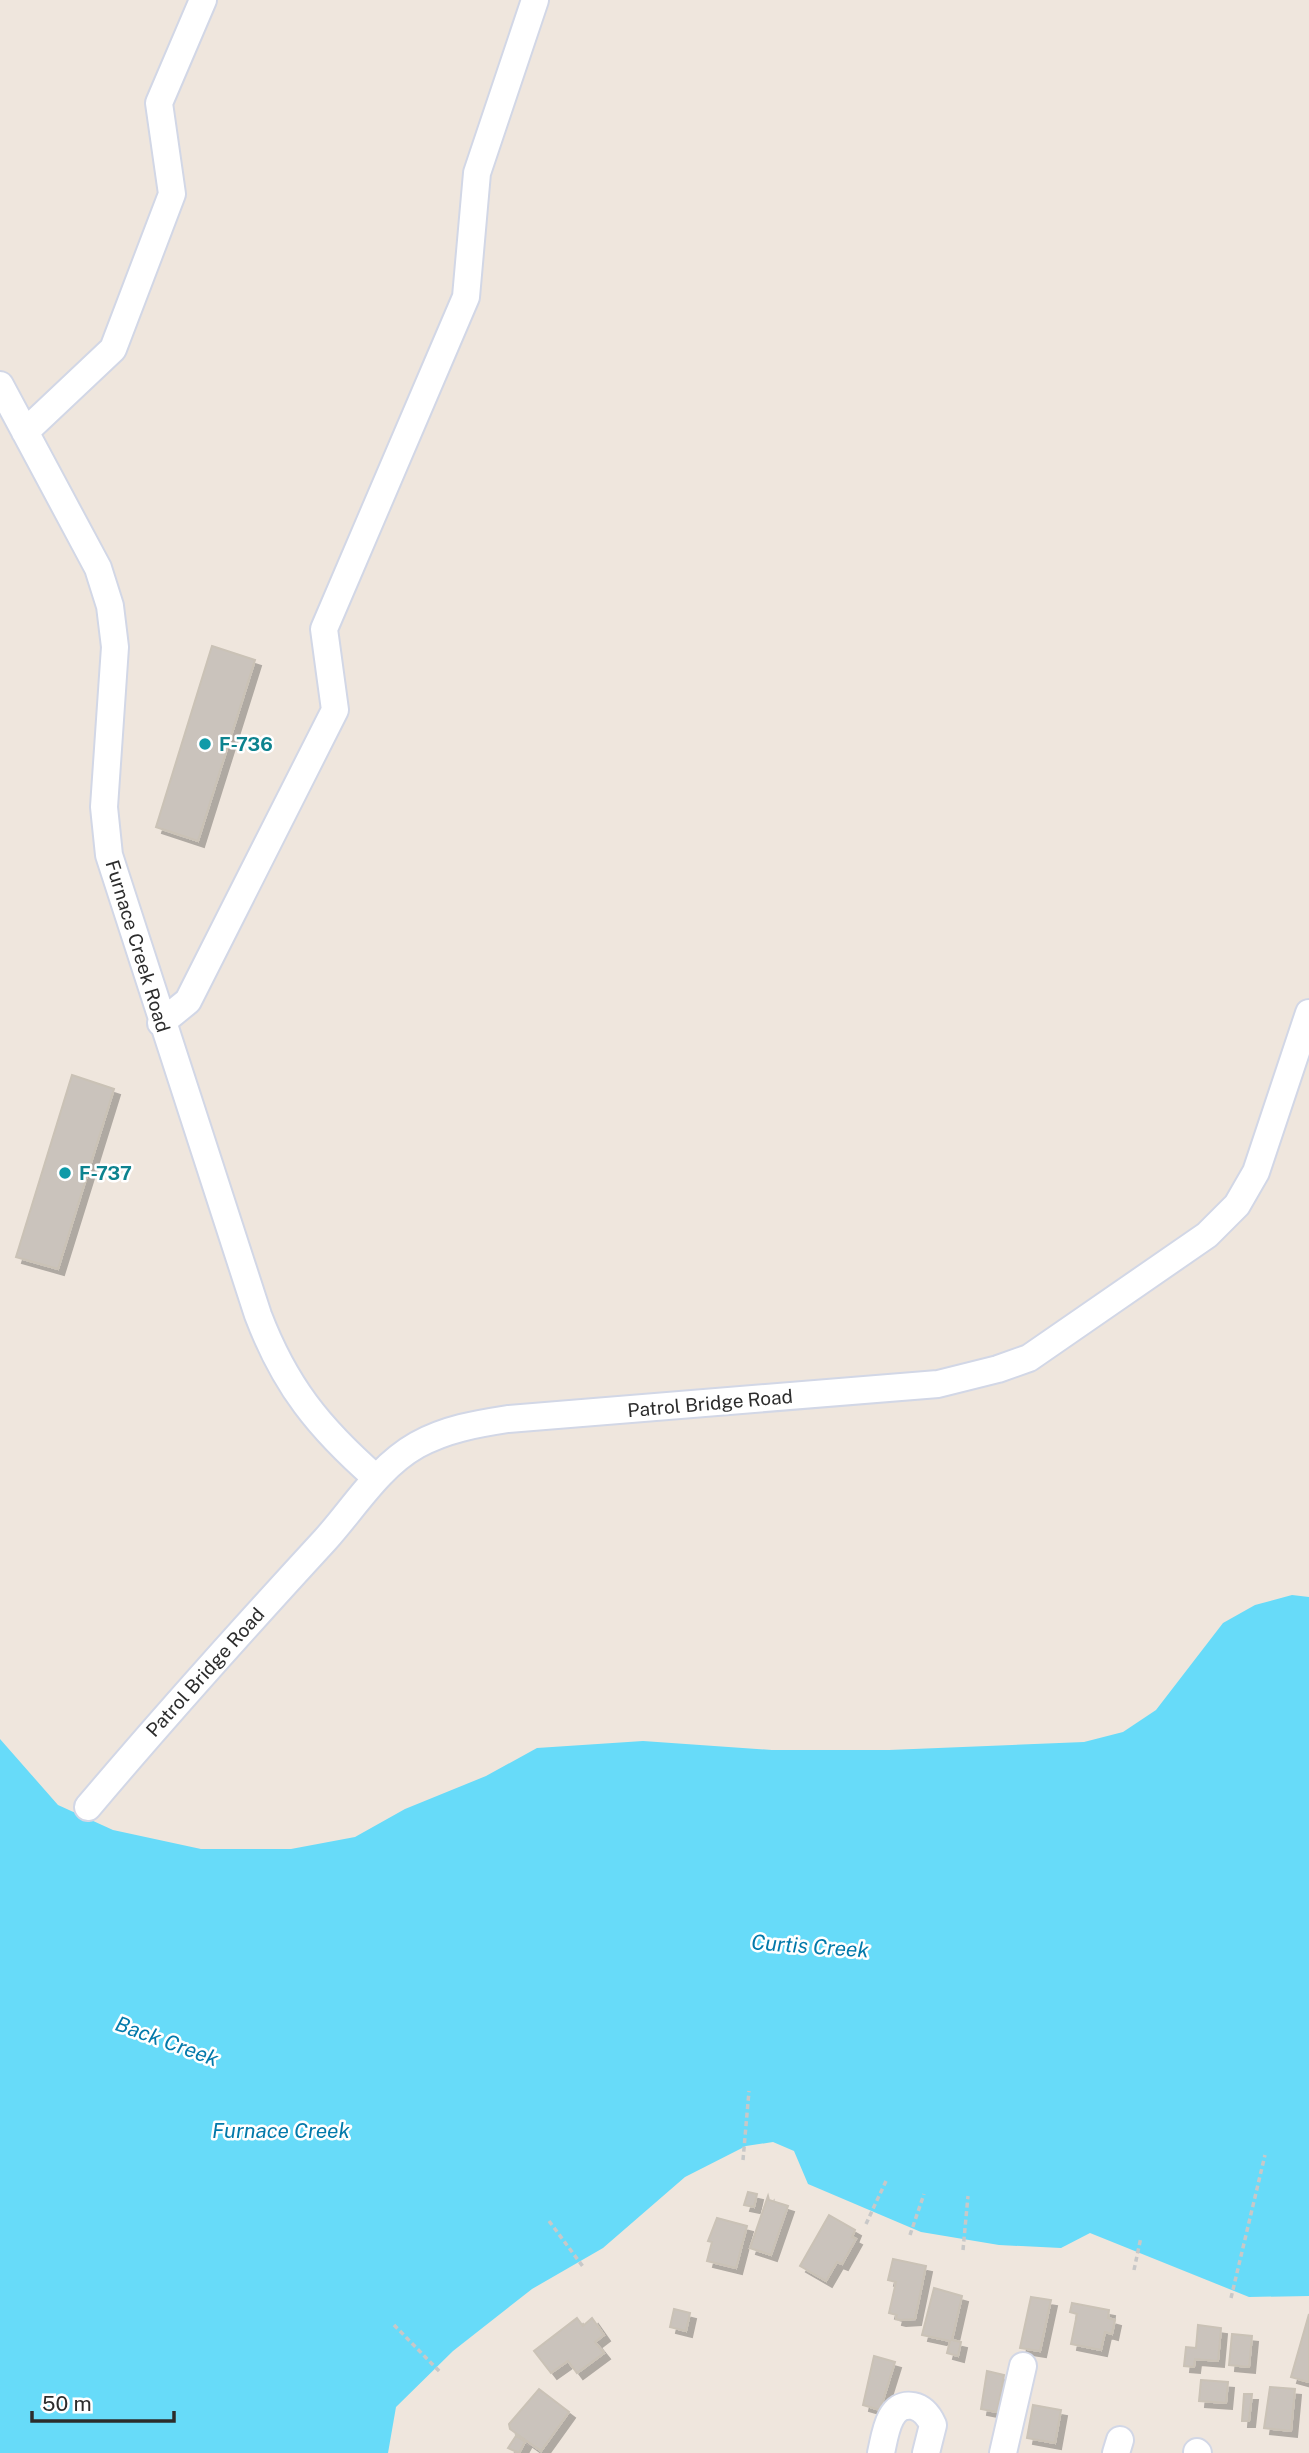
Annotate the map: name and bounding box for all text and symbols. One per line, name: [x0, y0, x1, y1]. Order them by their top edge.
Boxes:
place label: F-736: [219, 733, 273, 755]
marker: F-736: [197, 736, 213, 752]
street label: Furnace Creek Road: [101, 857, 175, 1035]
place label: F-737: [79, 1162, 132, 1184]
marker: F-737: [57, 1165, 73, 1181]
street label: Patrol Bridge Road: [626, 1385, 794, 1421]
street label: Patrol Bridge Road: [141, 1603, 269, 1741]
water label: Curtis Creek: [750, 1929, 870, 1963]
water label: Back Creek: [112, 2011, 223, 2071]
water label: Furnace Creek: [212, 2118, 351, 2143]
scale bar: [32, 2380, 173, 2424]
text: 50 m: [42, 2391, 92, 2416]

